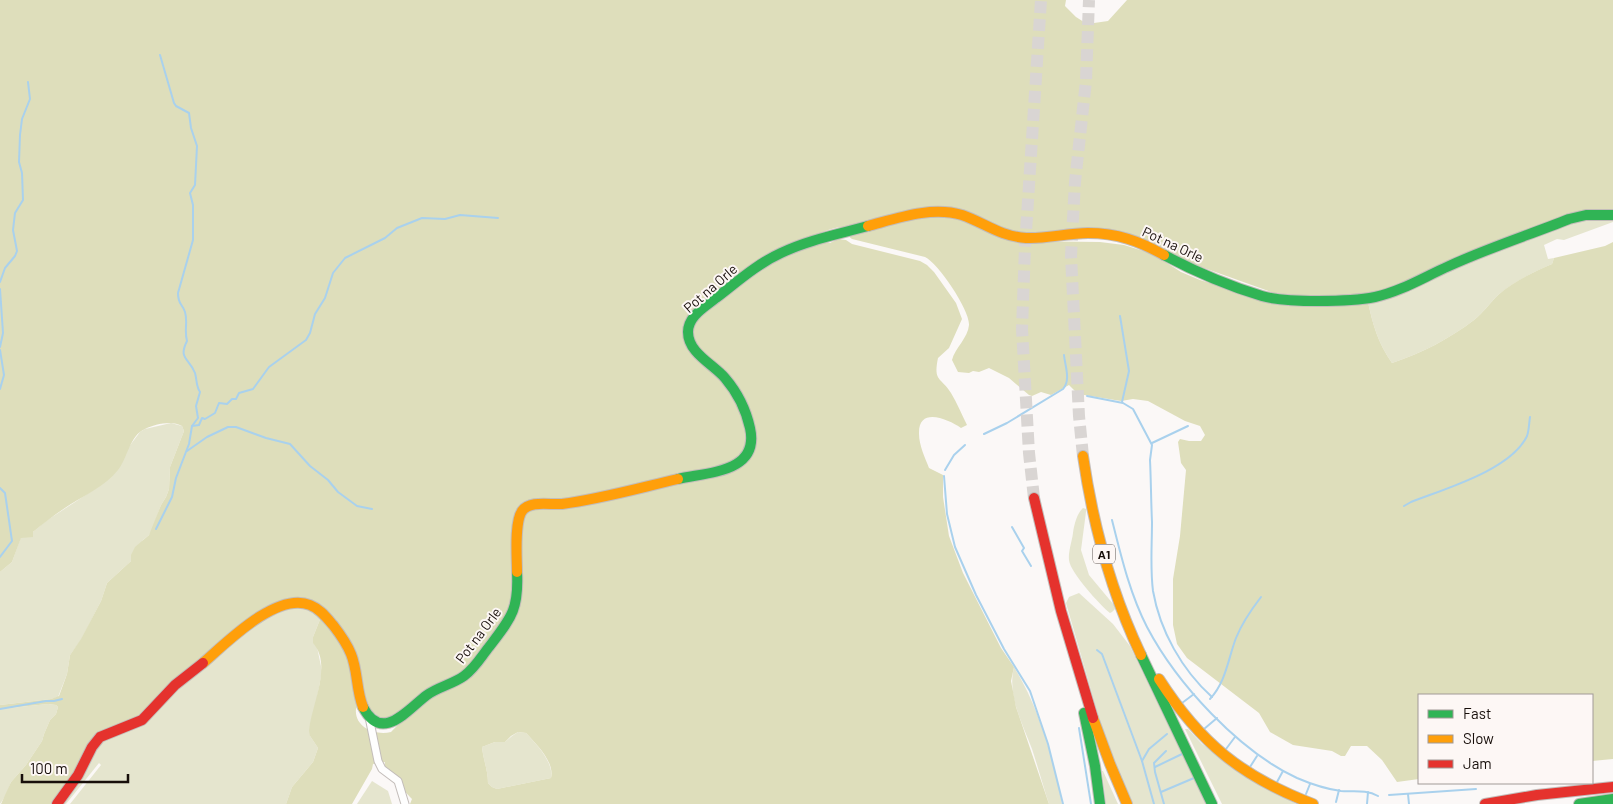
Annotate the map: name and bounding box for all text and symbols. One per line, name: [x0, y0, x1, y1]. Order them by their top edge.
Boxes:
street label: Pot na Orle: [1140, 222, 1206, 266]
street label: Pot na Orle: [680, 260, 740, 316]
road number: A1: [1093, 544, 1115, 564]
street label: Pot na Orle: [452, 604, 504, 666]
legend: [1418, 694, 1593, 784]
text: Fast: [1463, 704, 1491, 722]
text: Slow: [1463, 729, 1494, 747]
scale bar: [22, 752, 129, 784]
text: Jam: [1463, 754, 1492, 772]
text: 100 m: [30, 759, 68, 777]

